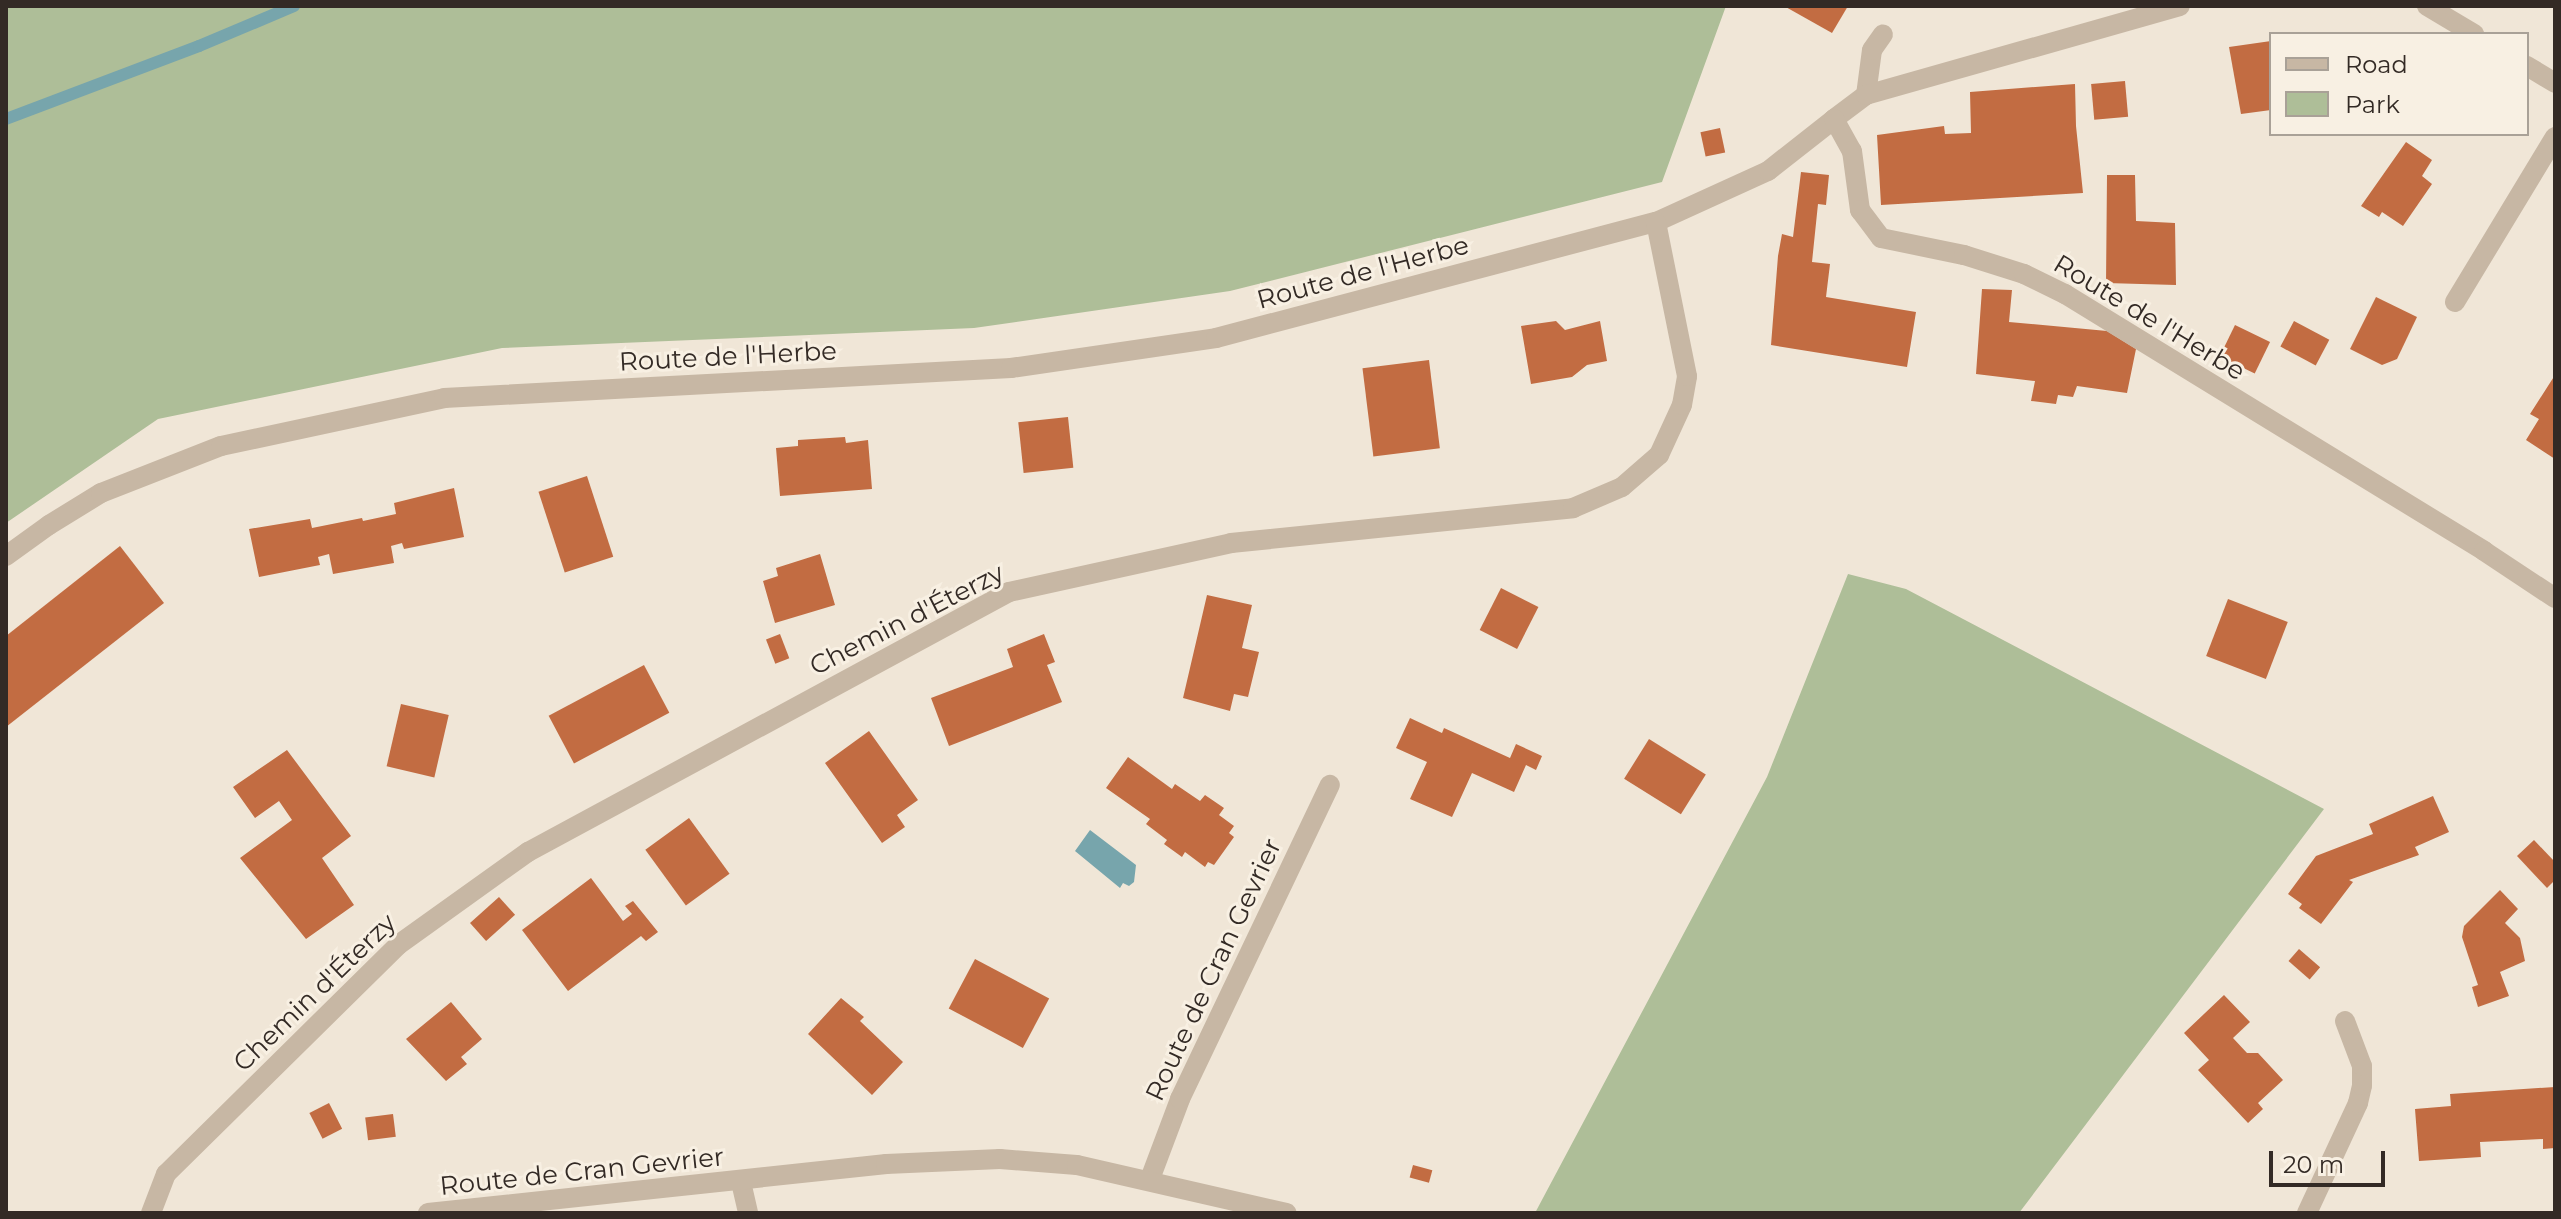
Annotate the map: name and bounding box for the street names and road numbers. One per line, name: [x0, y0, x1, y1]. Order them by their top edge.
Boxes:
street label: Route de l'Herbe: [1254, 230, 1472, 316]
street label: Route de l'Herbe: [2048, 249, 2250, 387]
street label: Route de l'Herbe: [618, 336, 838, 378]
street label: Chemin d'Éterzy: [805, 558, 1009, 682]
street label: Route de Cran Gevrier: [1139, 834, 1289, 1106]
street label: Chemin d'Éterzy: [227, 908, 403, 1078]
street label: Route de Cran Gevrier: [438, 1142, 726, 1202]

